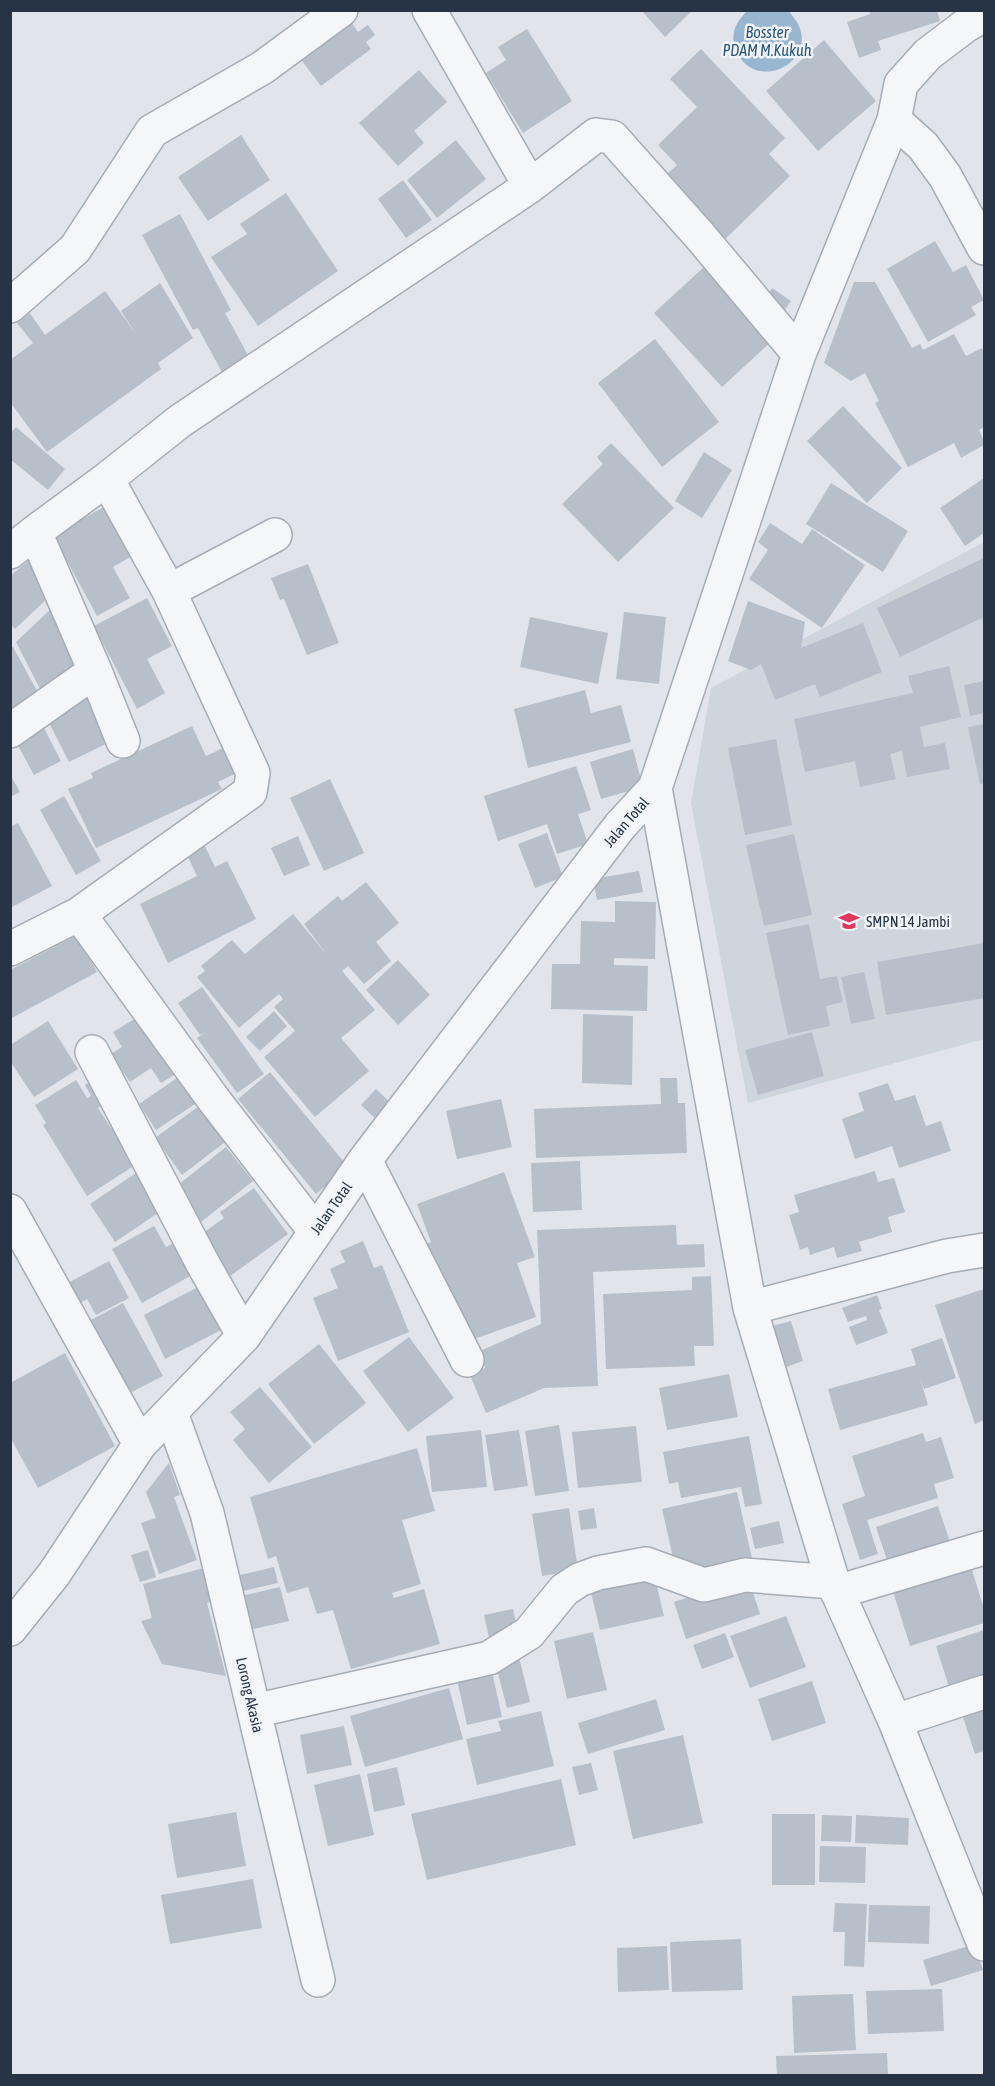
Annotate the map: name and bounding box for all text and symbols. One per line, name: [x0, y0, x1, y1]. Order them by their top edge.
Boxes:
water label: Bosster PDAM M.Kukuh: [722, 23, 812, 59]
street label: Jalan Total: [600, 794, 652, 850]
school or university icon: SMPN 14 Jambi: [837, 909, 861, 933]
place label: SMPN 14 Jambi: [866, 913, 950, 930]
street label: Jalan Total: [307, 1179, 355, 1237]
street label: Lorong Akasia: [233, 1656, 267, 1734]

